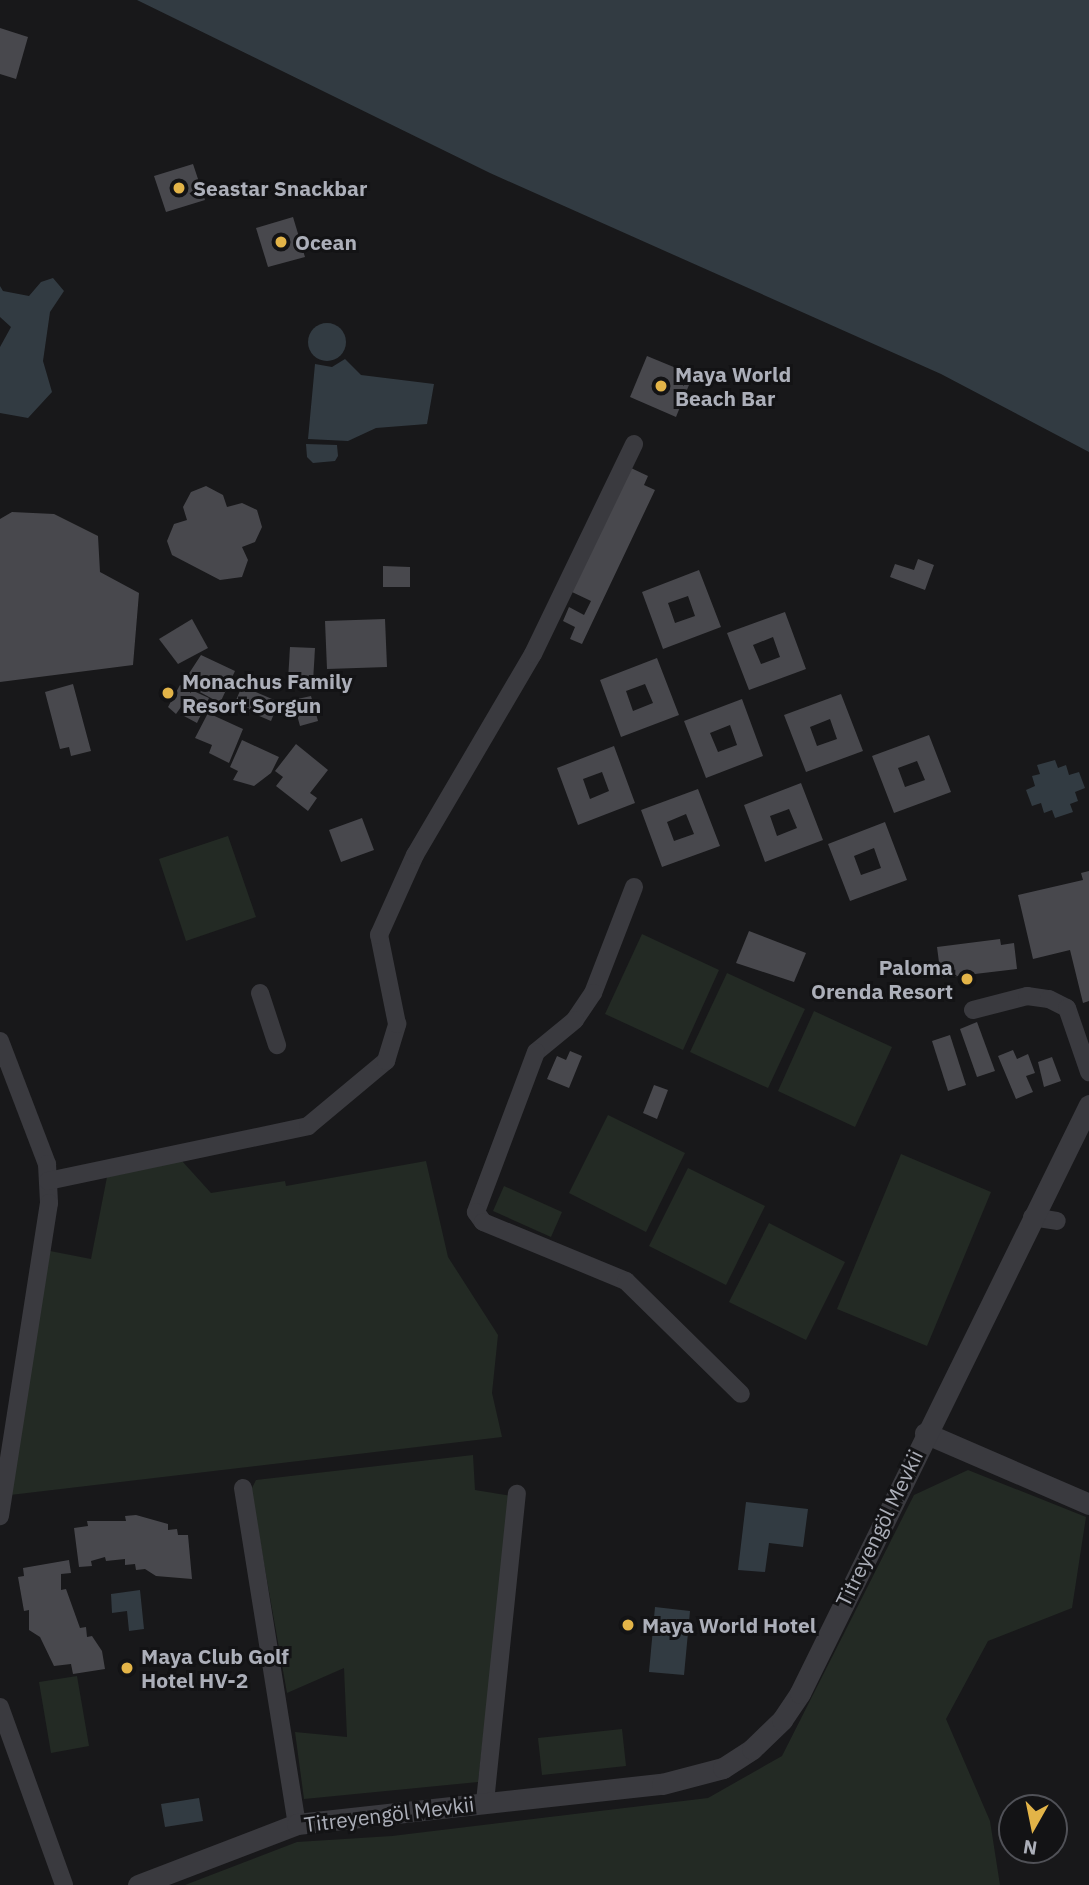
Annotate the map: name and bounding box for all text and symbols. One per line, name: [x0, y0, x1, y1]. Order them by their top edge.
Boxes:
place label: Seastar Snackbar: [193, 175, 367, 201]
marker: Seastar Snackbar: [171, 180, 187, 196]
place label: Ocean: [295, 229, 357, 255]
marker: Ocean: [273, 234, 289, 250]
place label: Maya World Beach Bar: [675, 361, 791, 411]
marker: Maya World Beach Bar: [653, 378, 669, 394]
place label: Monachus Family Resort Sorgun: [182, 668, 353, 718]
marker: Monachus Family Resort Sorgun: [160, 685, 176, 701]
place label: Paloma Orenda Resort: [811, 954, 953, 1004]
marker: Paloma Orenda Resort: [959, 971, 975, 987]
street label: Titreyengöl Mevkii: [830, 1446, 928, 1610]
place label: Maya World Hotel: [642, 1612, 816, 1638]
marker: Maya World Hotel: [620, 1617, 636, 1633]
place label: Maya Club Golf Hotel HV-2: [141, 1643, 289, 1693]
marker: Maya Club Golf Hotel HV-2: [119, 1660, 135, 1676]
street label: Titreyengöl Mevkii: [303, 1791, 475, 1837]
north arrow: [998, 1794, 1068, 1864]
text: N: [1021, 1835, 1039, 1861]

